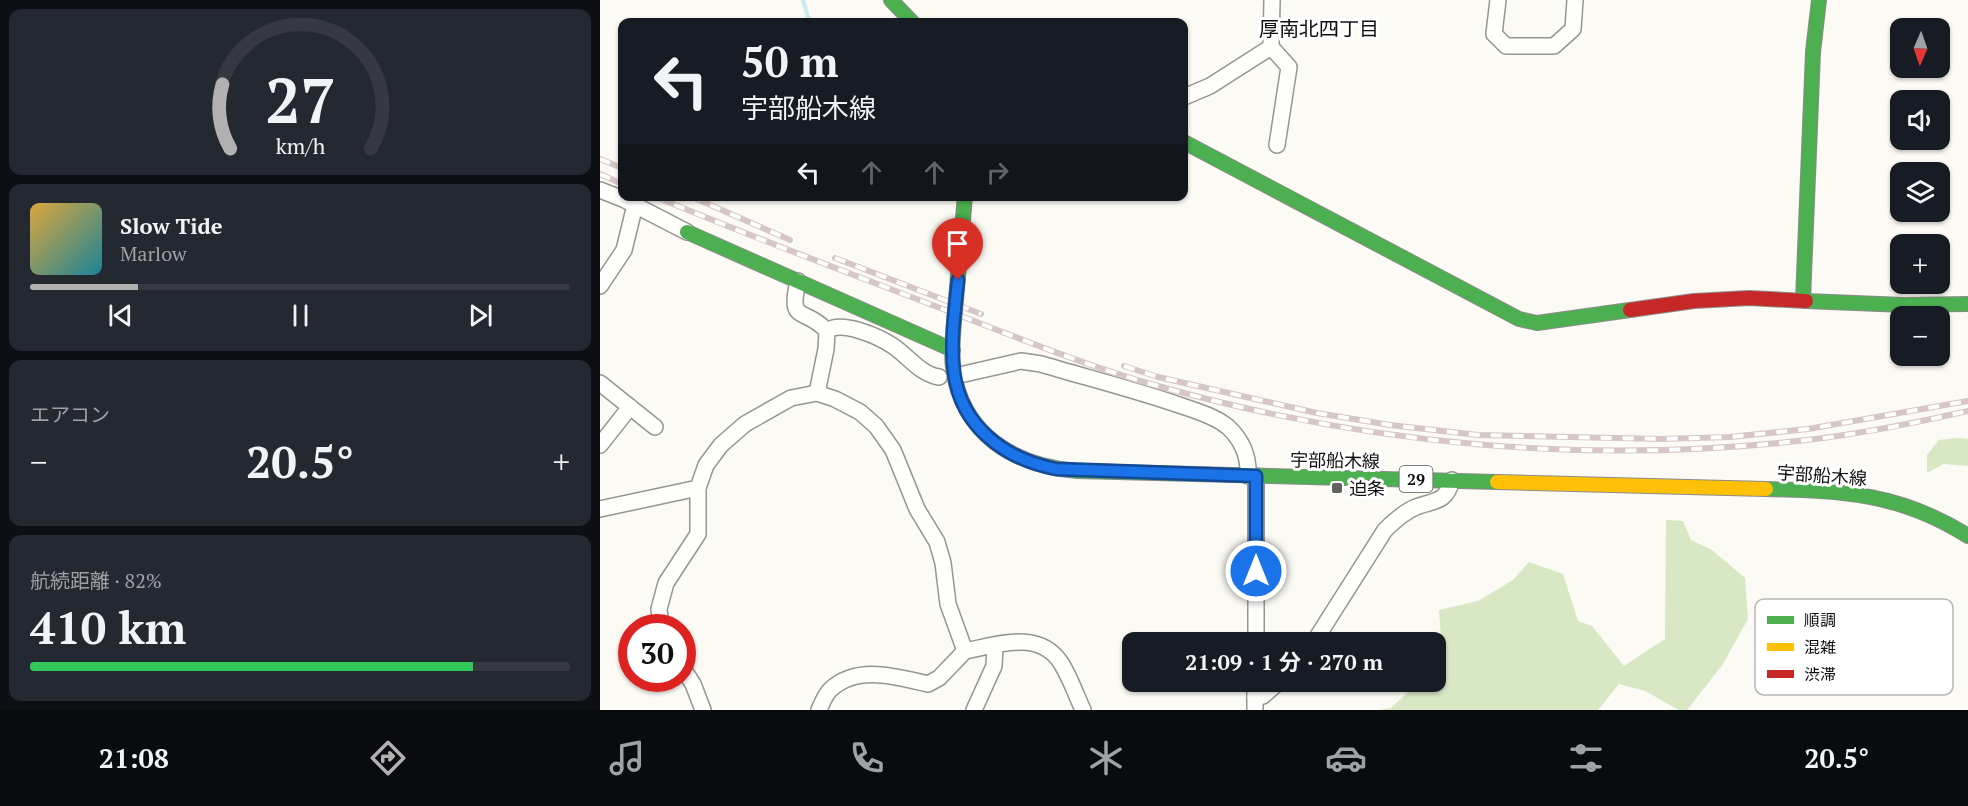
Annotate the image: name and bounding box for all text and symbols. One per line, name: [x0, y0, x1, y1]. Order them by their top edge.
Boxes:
district label: 厚南北四丁目: [1259, 15, 1379, 42]
north arrow: [1890, 18, 1950, 78]
map controls: [1890, 18, 1950, 366]
text: 50 m: [741, 33, 839, 89]
icon: left: [642, 42, 720, 120]
text: 27: [265, 58, 335, 141]
text: 宇部船木線: [741, 90, 876, 126]
button: sound: [1890, 90, 1950, 150]
text: km/h: [275, 133, 325, 161]
icon: left: [792, 156, 825, 189]
icon: ahead: [855, 156, 888, 189]
icon: ahead: [918, 156, 951, 189]
icon: right: [981, 156, 1014, 189]
button: layers: [1890, 162, 1950, 222]
text: Slow Tide: [120, 211, 223, 240]
pin: [932, 218, 983, 280]
icon: arrive: [941, 227, 974, 260]
button: +: [1890, 234, 1950, 294]
text: Marlow: [120, 240, 187, 267]
icon: previous: [104, 299, 137, 332]
icon: pause: [284, 299, 317, 332]
icon: next: [464, 299, 497, 332]
button: −: [1890, 306, 1950, 366]
text: エアコン: [30, 401, 110, 428]
text: 20.5°: [246, 431, 354, 491]
text: −: [30, 440, 48, 483]
text: +: [552, 440, 570, 483]
street label: 宇部船木線: [1290, 447, 1380, 473]
street label: 宇部船木線: [1776, 460, 1868, 490]
road number: 29: [1400, 466, 1432, 492]
place label: 迫条: [1349, 476, 1385, 500]
marker: 迫条: [1330, 481, 1344, 495]
position arrow: [1224, 539, 1288, 603]
text: 航続距離 · 82%: [30, 567, 162, 594]
text: 410 km: [30, 597, 186, 657]
legend: [1755, 599, 1953, 695]
text: 順調: [1804, 609, 1836, 631]
speed limit sign: 30: [618, 614, 696, 692]
text: 混雑: [1804, 636, 1836, 658]
text: 21:09 · 1 分 · 270 m: [1185, 647, 1383, 676]
text: 渋滞: [1804, 663, 1836, 685]
icon: directions: [367, 737, 409, 779]
icon: music: [606, 737, 648, 779]
icon: phone: [846, 737, 888, 779]
icon: climate: [1085, 737, 1127, 779]
icon: car: [1325, 737, 1367, 779]
icon: filters: [1565, 737, 1607, 779]
text: 21:08: [99, 740, 169, 776]
text: 20.5°: [1804, 740, 1869, 776]

